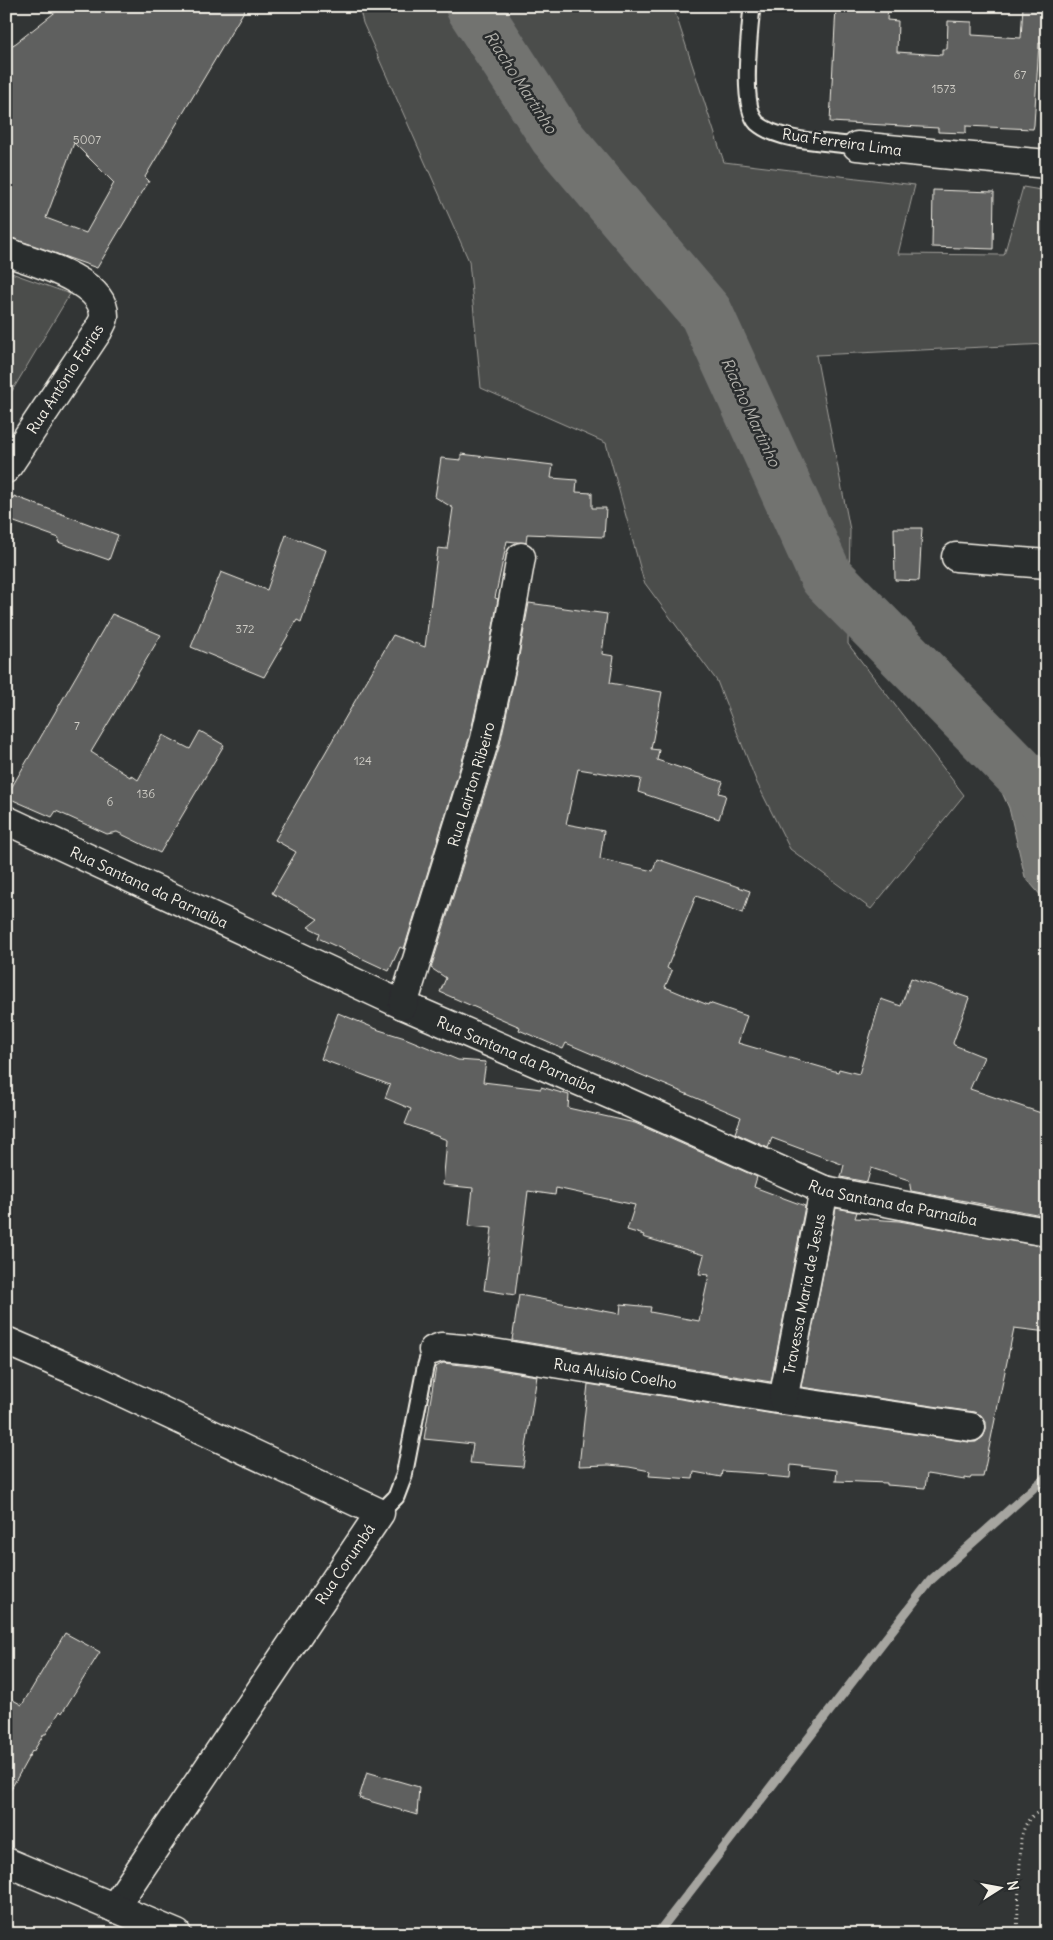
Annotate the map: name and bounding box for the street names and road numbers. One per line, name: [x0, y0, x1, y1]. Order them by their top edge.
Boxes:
street label: Rua Ferreira Lima: [781, 124, 903, 160]
street label: Rua Antônio Farias: [22, 320, 108, 438]
street label: Rua Lairton Ribeiro: [443, 720, 498, 849]
street label: Rua Santana da Parnaíba: [67, 842, 232, 932]
street label: Rua Santana da Parnaíba: [434, 1011, 600, 1097]
street label: Rua Santana da Parnaíba: [806, 1175, 980, 1229]
street label: Travessa Maria de Jesus: [779, 1212, 829, 1376]
street label: Rua Aluisio Coelho: [553, 1354, 678, 1392]
street label: Rua Corumbá: [311, 1520, 379, 1608]

